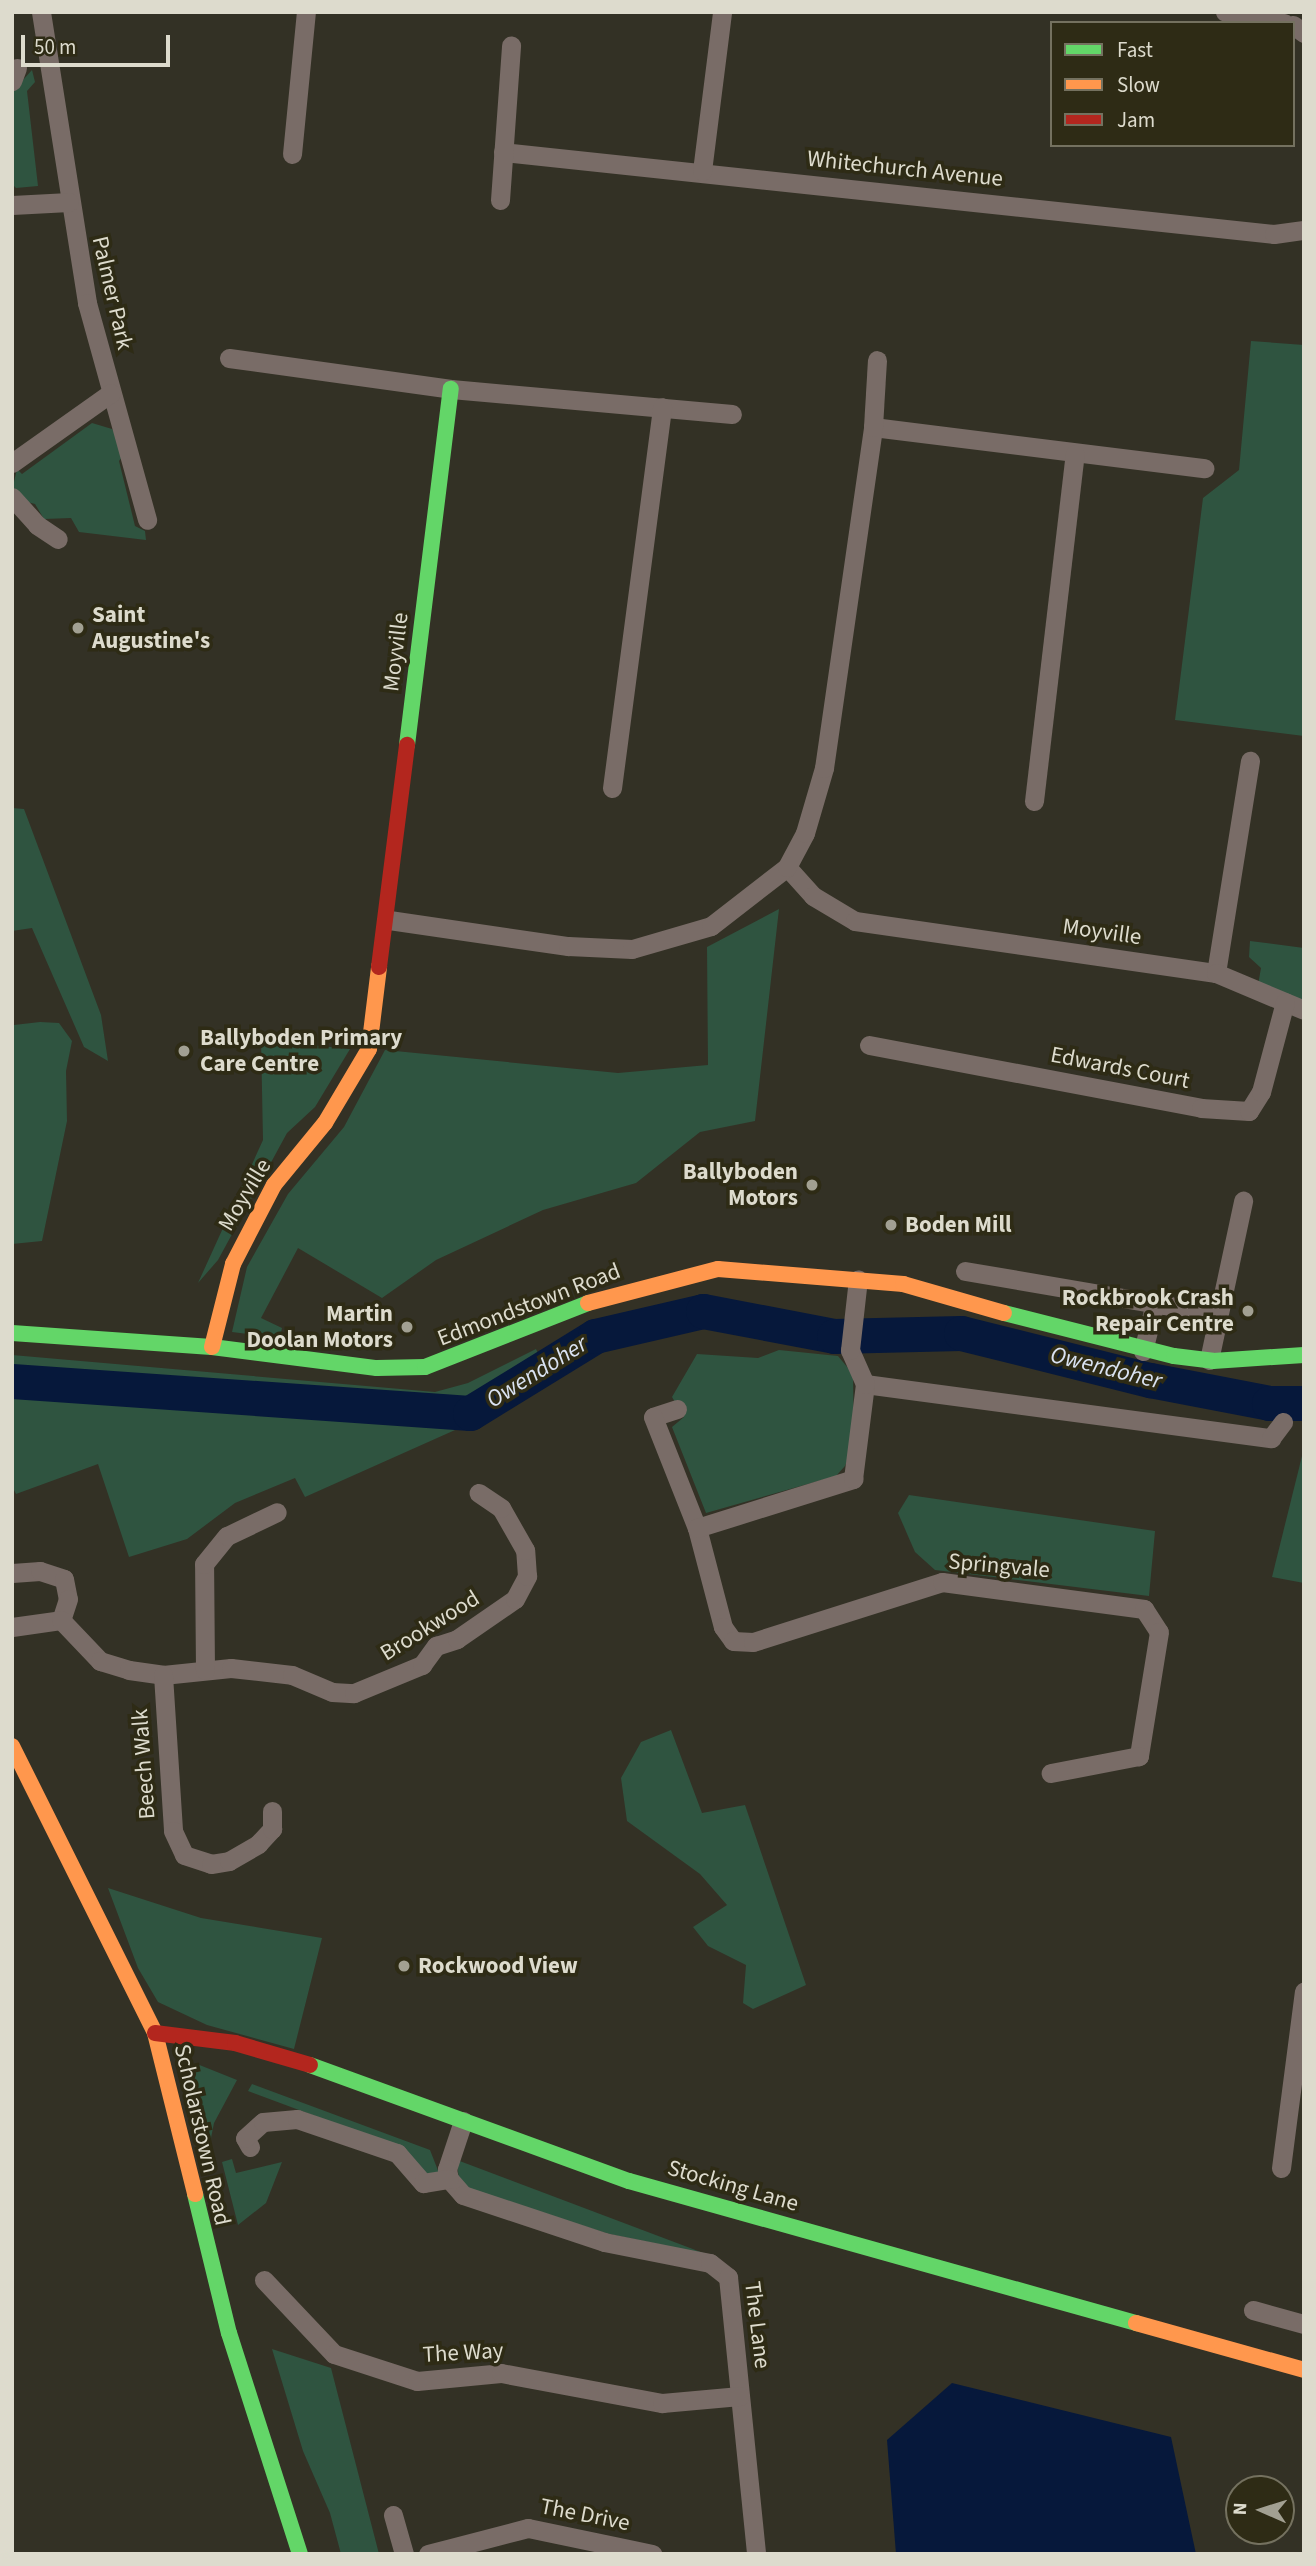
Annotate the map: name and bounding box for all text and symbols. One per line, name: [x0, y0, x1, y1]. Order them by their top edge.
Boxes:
scale bar: [24, 21, 173, 65]
legend: [1050, 21, 1295, 147]
text: 50 m: [34, 32, 76, 62]
text: Fast: [1117, 35, 1153, 65]
text: Slow: [1117, 70, 1160, 100]
text: Jam: [1117, 105, 1155, 135]
street label: Whitechurch Avenue: [806, 145, 1004, 193]
street label: Palmer Park: [86, 234, 138, 352]
place label: Saint Augustine's: [92, 601, 210, 655]
street label: Moyville: [377, 611, 415, 693]
marker: Saint Augustine's: [70, 620, 86, 636]
street label: Moyville: [1061, 913, 1143, 951]
place label: Ballyboden Primary Care Centre: [200, 1024, 402, 1078]
marker: Ballyboden Primary Care Centre: [174, 1041, 194, 1061]
street label: Edwards Court: [1048, 1041, 1192, 1095]
street label: Moyville: [213, 1154, 277, 1236]
place label: Ballyboden Motors: [683, 1158, 798, 1212]
marker: Ballyboden Motors: [804, 1177, 820, 1193]
place label: Boden Mill: [905, 1211, 1012, 1239]
marker: Boden Mill: [883, 1217, 899, 1233]
street label: Edmondstown Road: [434, 1257, 624, 1353]
place label: Rockbrook Crash Repair Centre: [1062, 1284, 1234, 1338]
place label: Martin Doolan Motors: [246, 1300, 393, 1354]
marker: Rockbrook Crash Repair Centre: [1240, 1303, 1256, 1319]
marker: Martin Doolan Motors: [399, 1319, 415, 1335]
water label: Owendoher: [481, 1330, 593, 1414]
water label: Owendoher: [1047, 1340, 1165, 1396]
street label: Springvale: [947, 1548, 1051, 1584]
street label: Brookwood: [375, 1585, 485, 1667]
street label: Beech Walk: [126, 1708, 162, 1820]
place label: Rockwood View: [418, 1952, 578, 1980]
marker: Rockwood View: [396, 1958, 412, 1974]
street label: Scholarstown Road: [168, 2042, 236, 2228]
street label: Stocking Lane: [664, 2154, 802, 2218]
street label: The Lane: [738, 2280, 776, 2370]
street label: The Way: [422, 2337, 504, 2369]
north arrow: [1225, 2475, 1295, 2545]
street label: The Drive: [538, 2493, 632, 2537]
text: N: [1227, 2502, 1254, 2516]

